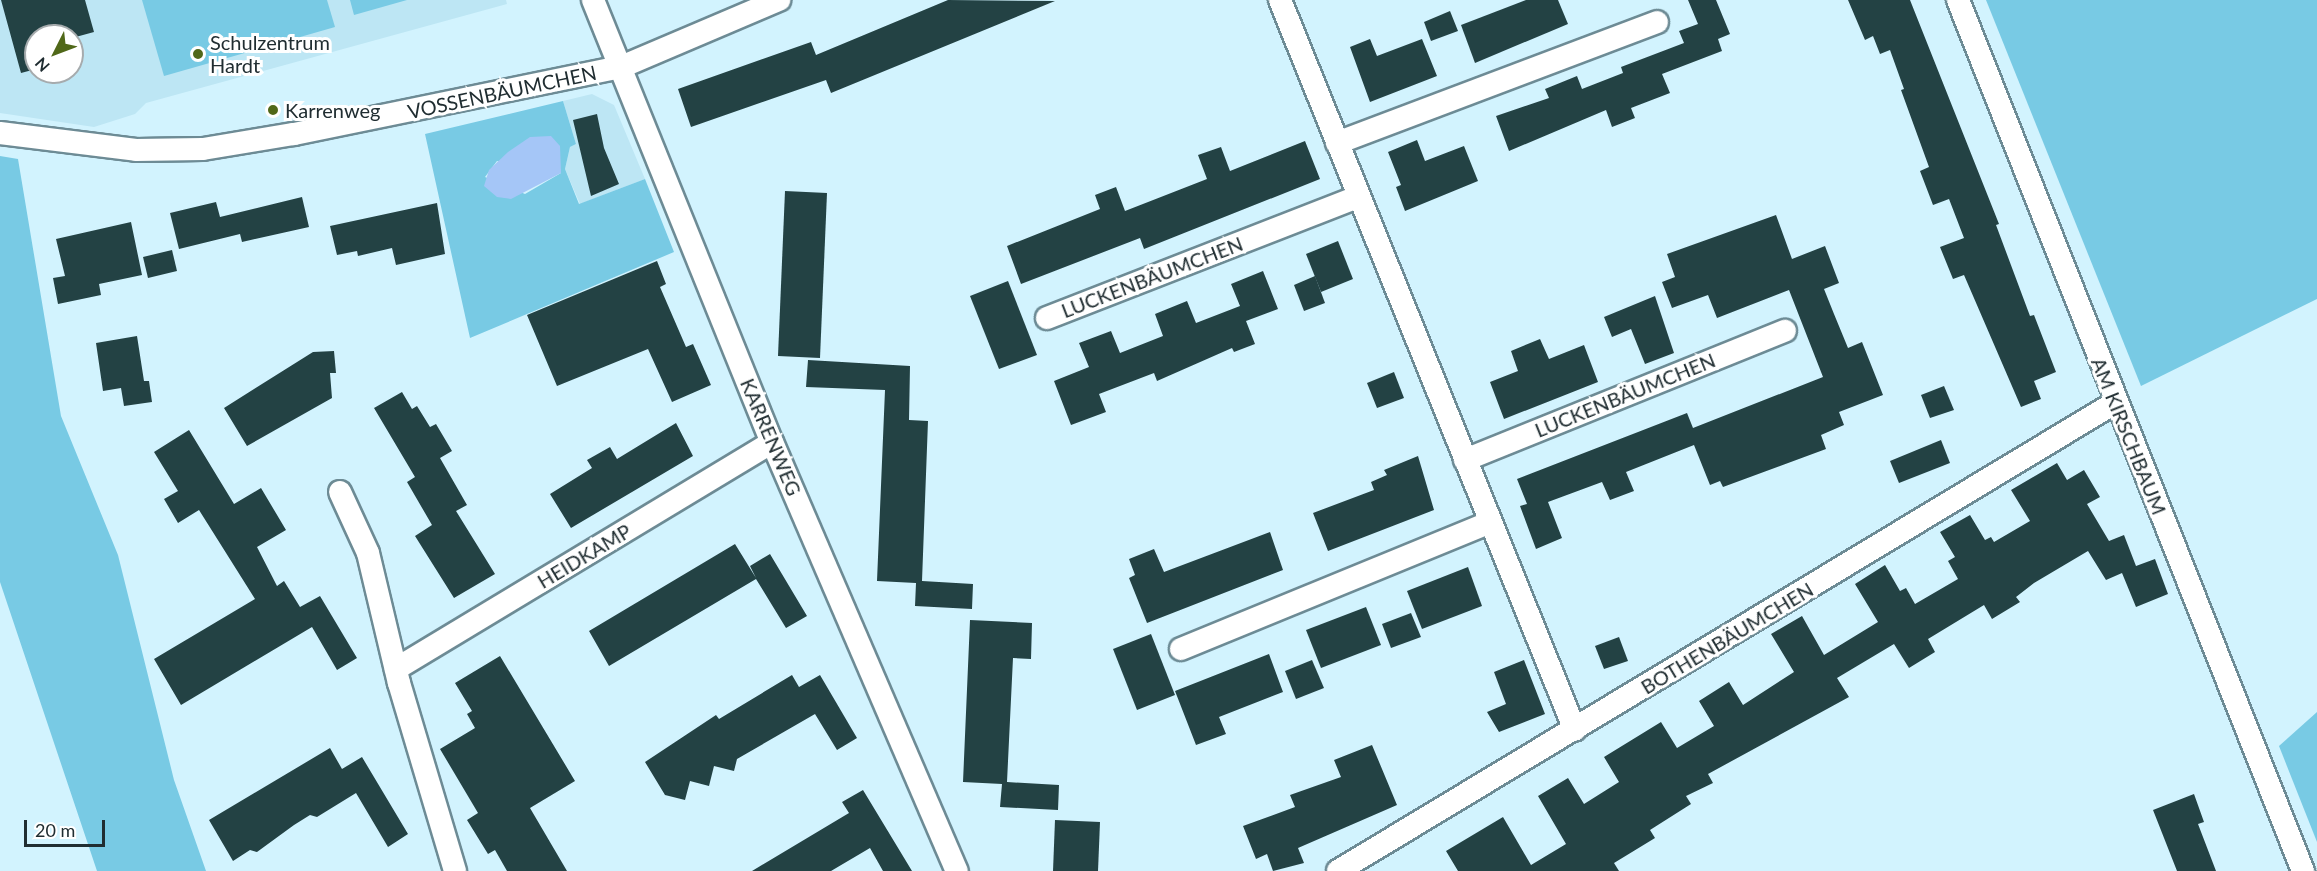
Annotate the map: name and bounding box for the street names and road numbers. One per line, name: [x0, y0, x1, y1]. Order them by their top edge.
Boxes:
street label: VOSSENBÄUMCHEN: [405, 60, 599, 124]
street label: LUCKENBÄUMCHEN: [1058, 231, 1246, 323]
street label: LUCKENBÄUMCHEN: [1531, 348, 1719, 442]
street label: AM KIRSCHBAUM: [2087, 354, 2171, 518]
street label: KARRENWEG: [735, 375, 807, 499]
street label: HEIDKAMP: [533, 519, 635, 593]
street label: BOTHENBÄUMCHEN: [1636, 577, 1818, 699]

